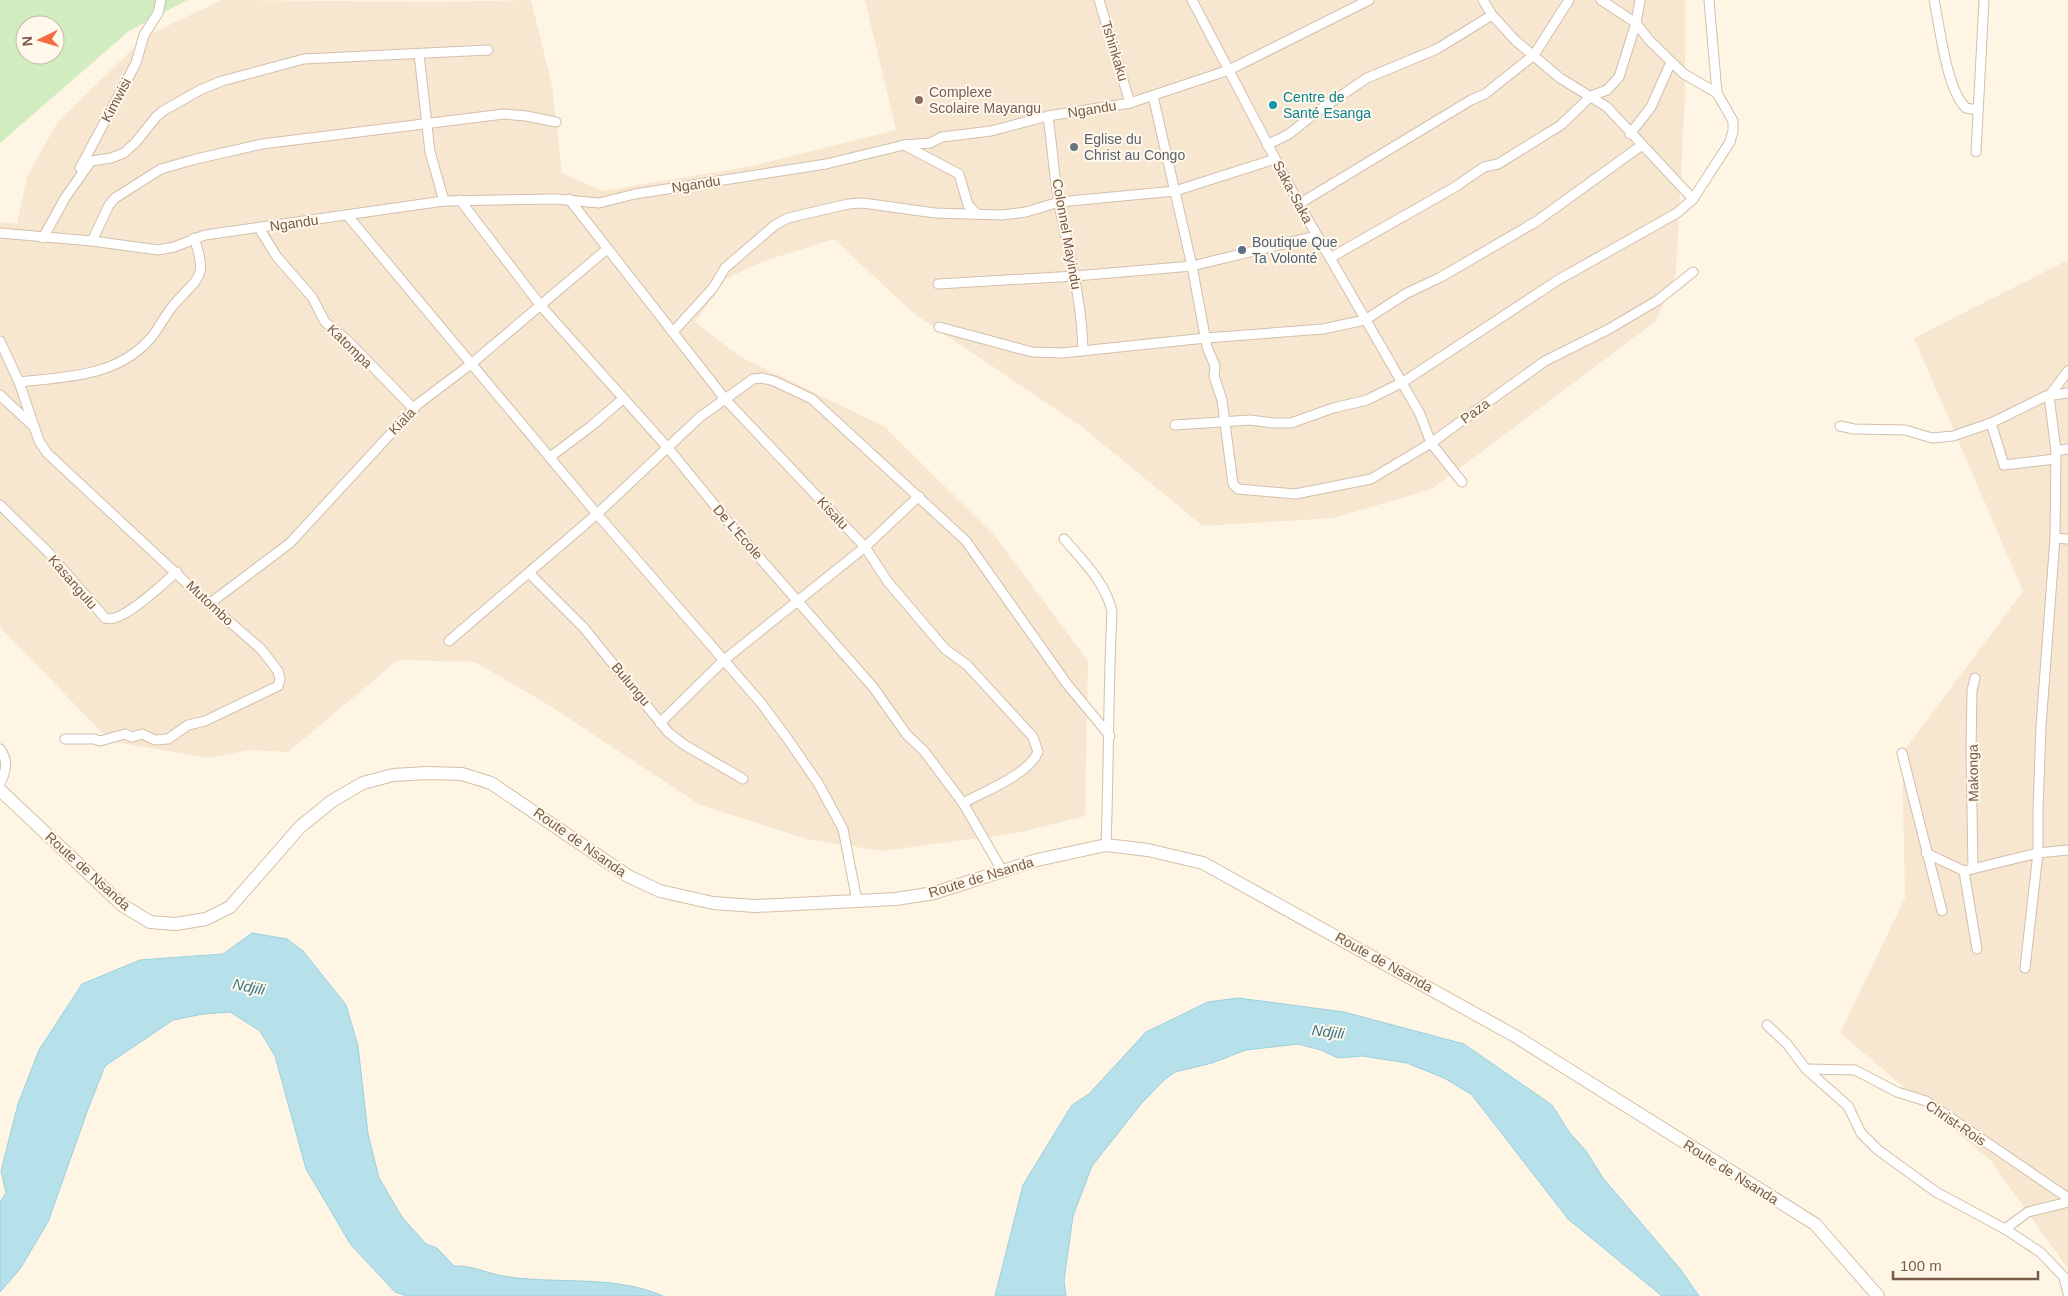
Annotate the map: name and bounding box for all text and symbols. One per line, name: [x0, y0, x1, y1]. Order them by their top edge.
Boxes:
north arrow: [15, 15, 65, 65]
street label: Tshinkaku: [1098, 19, 1132, 83]
text: N: [19, 35, 35, 47]
street label: Kimwisi: [98, 75, 134, 125]
place label: Complexe Scolaire Mayangu: [929, 84, 1041, 116]
place label: Centre de Santé Esanga: [1283, 89, 1371, 121]
marker: Complexe Scolaire Mayangu: [913, 94, 925, 106]
street label: Ngandu: [1067, 97, 1117, 121]
marker: Centre de Santé Esanga: [1267, 99, 1279, 111]
place label: Eglise du Christ au Congo: [1084, 131, 1185, 163]
marker: Eglise du Christ au Congo: [1068, 141, 1080, 153]
street label: Saka-Saka: [1270, 158, 1316, 226]
street label: Ngandu: [671, 172, 721, 196]
street label: Colonnel Mayindu: [1049, 177, 1085, 291]
street label: Ngandu: [269, 212, 319, 234]
place label: Boutique Que Ta Volonté: [1252, 234, 1338, 266]
marker: Boutique Que Ta Volonté: [1236, 244, 1248, 256]
street label: Katompa: [324, 321, 376, 371]
street label: Paza: [1457, 395, 1493, 427]
street label: Kiala: [385, 404, 419, 438]
street label: Kisalu: [814, 494, 852, 532]
street label: De L'Ecole: [710, 501, 766, 563]
street label: Kasangulu: [45, 552, 101, 612]
street label: Mutombo: [183, 577, 237, 629]
street label: Bulungu: [608, 659, 654, 709]
street label: Makonga: [1964, 744, 1982, 802]
street label: Route de Nsanda: [531, 804, 629, 880]
street label: Route de Nsanda: [42, 829, 134, 914]
street label: Route de Nsanda: [927, 853, 1036, 901]
street label: Route de Nsanda: [1332, 929, 1436, 996]
water label: Ndjili: [231, 975, 267, 998]
water label: Ndjili: [1311, 1021, 1346, 1042]
street label: Christ-Rois: [1923, 1097, 1989, 1149]
street label: Route de Nsanda: [1681, 1136, 1782, 1208]
scale bar: [1893, 1248, 2038, 1280]
text: 100 m: [1900, 1257, 1942, 1274]

